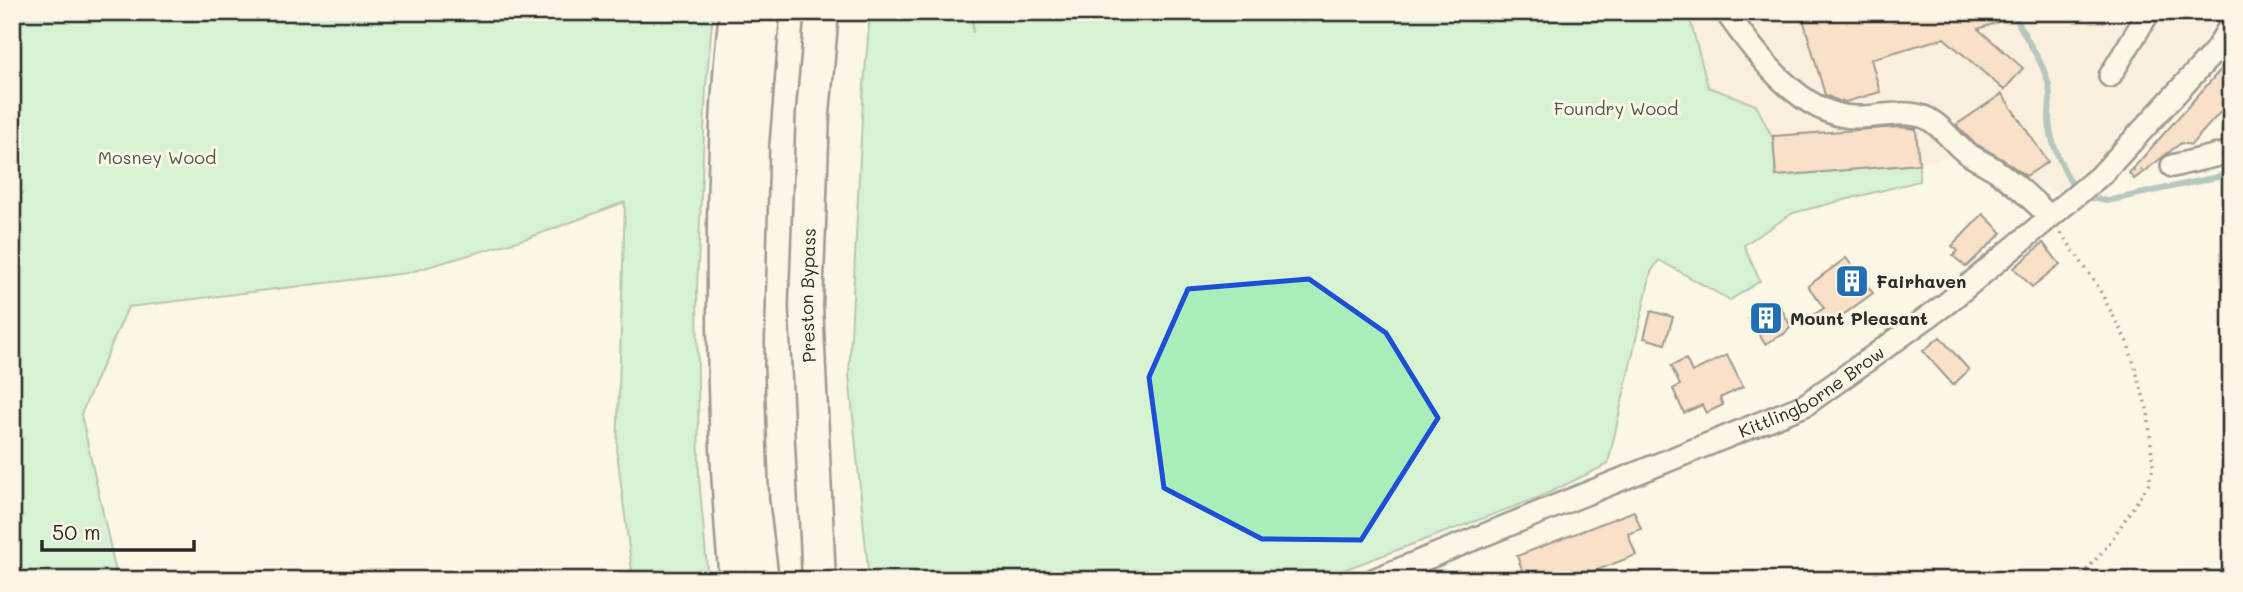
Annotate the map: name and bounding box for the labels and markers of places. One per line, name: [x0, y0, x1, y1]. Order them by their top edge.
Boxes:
building icon: Fairhaven: [1833, 262, 1871, 300]
place label: Fairhaven: [1876, 269, 1966, 293]
building icon: Mount Pleasant: [1747, 299, 1785, 337]
place label: Mount Pleasant: [1790, 306, 1928, 330]

